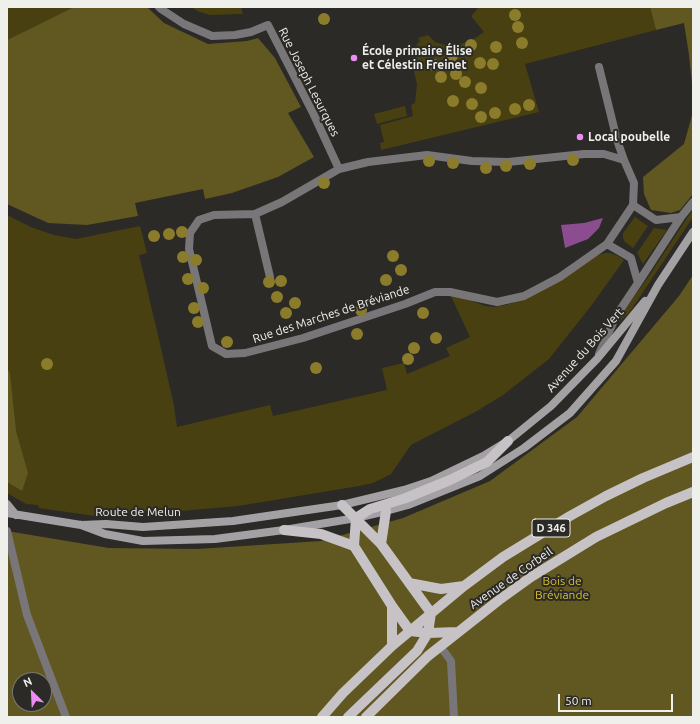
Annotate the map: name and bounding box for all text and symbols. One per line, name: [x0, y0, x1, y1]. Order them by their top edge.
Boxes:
street label: Rue Joseph Lesurques: [275, 25, 343, 139]
place label: École primaire Élise et Célestin Freinet: [362, 44, 472, 72]
marker: École primaire Élise et Célestin Freinet: [349, 53, 359, 63]
place label: Local poubelle: [588, 130, 670, 144]
marker: Local poubelle: [575, 132, 585, 142]
street label: Rue des Marches de Bréviande: [251, 282, 411, 346]
street label: Avenue du Bois Vert: [543, 305, 627, 395]
street label: Route de Melun: [95, 505, 181, 519]
road number: D 346: [532, 519, 570, 537]
street label: Avenue de Corbeil: [467, 544, 555, 612]
park label: Bois de Bréviande: [535, 574, 589, 602]
north arrow: [12, 672, 52, 712]
text: N: [21, 675, 34, 689]
scale bar: [560, 686, 675, 712]
text: 50 m: [565, 694, 592, 707]

